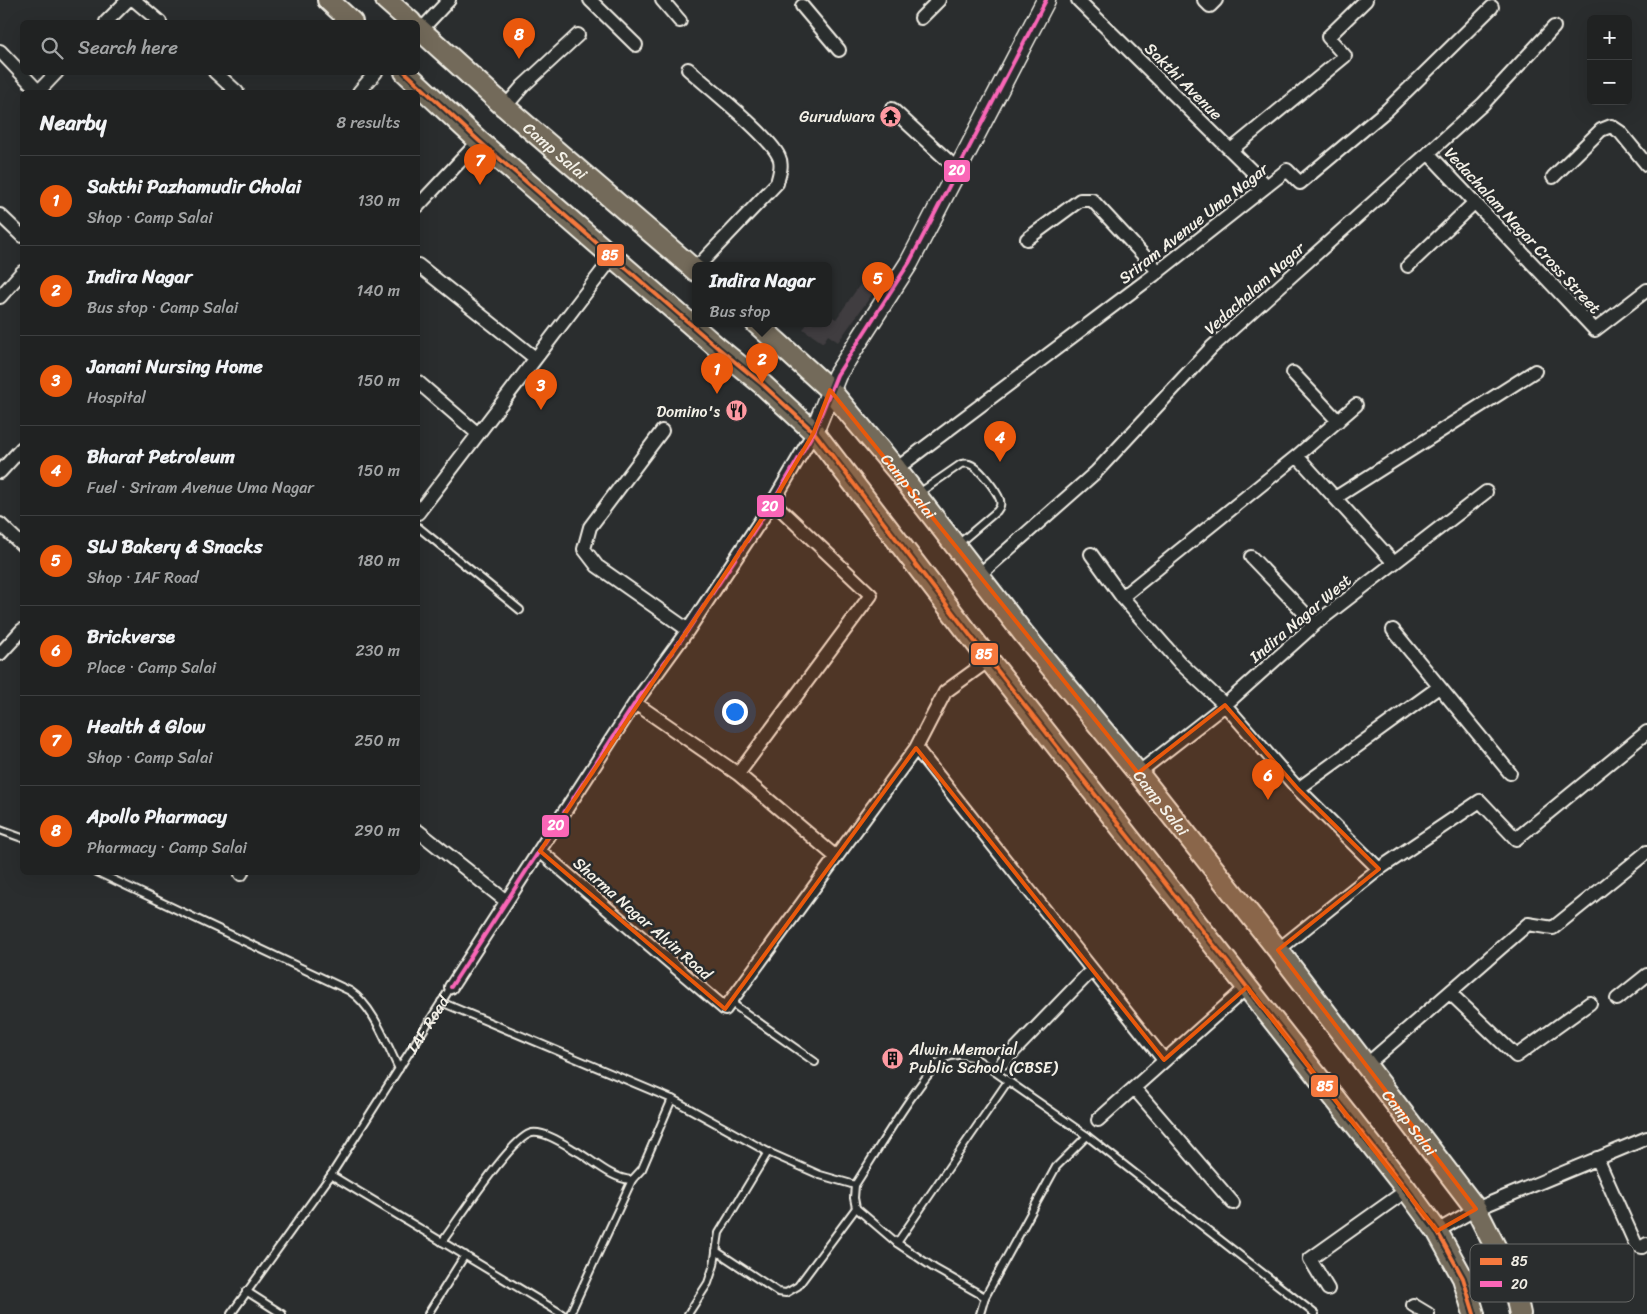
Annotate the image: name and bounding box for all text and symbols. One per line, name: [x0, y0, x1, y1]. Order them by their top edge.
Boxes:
map controls: [1587, 15, 1632, 105]
button: +: [1587, 15, 1632, 60]
pin: 8: [503, 18, 535, 59]
search box: [20, 20, 420, 75]
text: Search here: [78, 31, 178, 64]
icon: search: [38, 34, 66, 62]
street label: Sakthi Avenue: [1137, 35, 1230, 128]
button: −: [1587, 60, 1632, 105]
place label: Gurudwara: [799, 102, 875, 131]
text: Nearby: [40, 104, 106, 142]
temple icon: Gurudwara: [879, 104, 903, 128]
text: 8 results: [337, 108, 400, 137]
street label: Camp Salai: [516, 114, 595, 188]
street label: Vedachalam Nagar Cross Street: [1437, 140, 1608, 321]
pin: 7: [464, 144, 496, 185]
street label: Sriram Avenue Uma Nagar: [1112, 154, 1276, 292]
text: 20: [948, 158, 966, 183]
line badge: 20: [943, 159, 971, 183]
text: Sakthi Pazhamudir Cholai: [87, 170, 301, 203]
text: 1: [53, 186, 59, 215]
text: 130 m: [358, 186, 400, 215]
text: Shop · Camp Salai: [87, 203, 213, 232]
street label: Vedachalam Nagar: [1197, 234, 1313, 342]
line badge: 85: [596, 243, 625, 267]
text: 85: [601, 243, 619, 268]
text: Indira Nagar: [87, 260, 192, 293]
popup: [692, 262, 832, 327]
pin: 5: [862, 262, 894, 303]
text: Indira Nagar: [710, 264, 814, 297]
text: 2: [51, 276, 61, 305]
text: 140 m: [357, 276, 400, 305]
text: Bus stop · Camp Salai: [87, 293, 238, 322]
text: Bus stop: [710, 297, 770, 326]
pin: 2: [746, 343, 778, 384]
text: Janani Nursing Home: [87, 350, 263, 383]
pin: 1: [701, 353, 733, 394]
text: 3: [52, 366, 60, 395]
text: 150 m: [357, 366, 400, 395]
pin: 3: [525, 369, 557, 410]
text: Hospital: [87, 383, 146, 412]
place label: Domino's: [656, 397, 720, 426]
restaurant icon: Domino's: [724, 399, 748, 423]
pin: 4: [984, 421, 1016, 462]
text: Bharat Petroleum: [87, 440, 235, 473]
street label: Camp Salai: [873, 446, 944, 526]
text: 4: [51, 456, 61, 485]
text: 150 m: [357, 456, 400, 485]
text: Fuel · Sriram Avenue Uma Nagar: [87, 473, 314, 502]
line badge: 20: [756, 494, 785, 518]
text: 20: [761, 494, 779, 519]
text: SLJ Bakery & Snacks: [87, 530, 262, 563]
text: 5: [51, 546, 61, 575]
text: 180 m: [357, 546, 400, 575]
text: Shop · IAF Road: [87, 563, 199, 592]
street label: Indira Nagar West: [1242, 567, 1358, 671]
text: Brickverse: [87, 620, 175, 653]
text: 6: [51, 636, 61, 665]
text: 230 m: [355, 636, 400, 665]
line badge: 85: [970, 642, 999, 666]
text: 85: [975, 642, 993, 667]
text: Place · Camp Salai: [87, 653, 216, 682]
your location: [722, 699, 748, 725]
text: Health & Glow: [87, 710, 205, 743]
text: 7: [51, 726, 61, 755]
text: 250 m: [354, 726, 400, 755]
text: Shop · Camp Salai: [87, 743, 213, 772]
pin: 6: [1252, 759, 1284, 800]
street label: Camp Salai: [1125, 763, 1197, 843]
text: Apollo Pharmacy: [87, 800, 227, 833]
text: 20: [547, 813, 565, 838]
line badge: 20: [541, 814, 570, 838]
text: 8: [51, 816, 61, 845]
text: 290 m: [354, 816, 400, 845]
text: Pharmacy · Camp Salai: [87, 833, 247, 862]
street label: Sharma Nagar Alvin Road: [566, 849, 720, 988]
street label: IAF Road: [398, 988, 458, 1060]
place label: Alwin Memorial Public School (CBSE): [908, 1035, 1059, 1082]
building icon: Alwin Memorial Public School (CBSE): [881, 1046, 905, 1070]
line badge: 85: [1310, 1074, 1339, 1098]
text: 85: [1316, 1074, 1334, 1099]
street label: Camp Salai: [1374, 1083, 1445, 1163]
legend: [1470, 1244, 1634, 1302]
text: 85: [1511, 1249, 1528, 1274]
text: 20: [1511, 1272, 1528, 1297]

